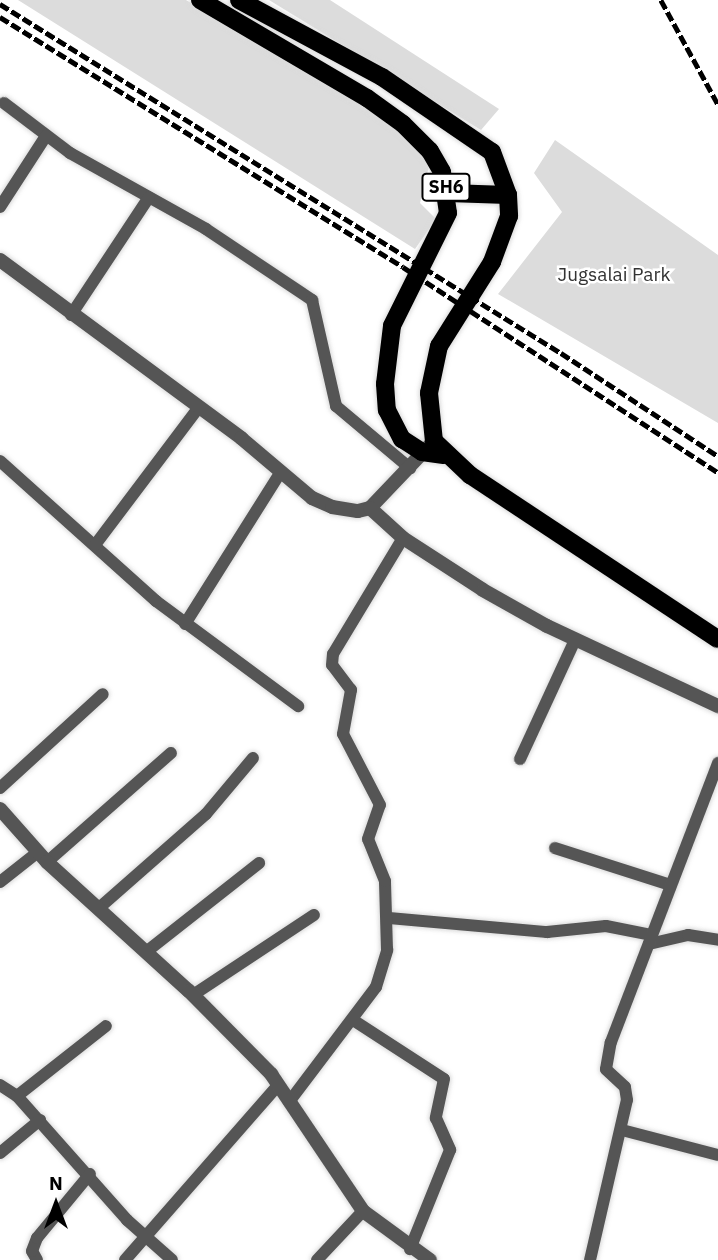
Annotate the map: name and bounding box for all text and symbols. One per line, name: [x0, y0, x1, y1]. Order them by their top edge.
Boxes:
road number: SH6: [420, 172, 472, 202]
park label: Jugsalai Park: [558, 264, 670, 286]
north arrow: [21, 1169, 91, 1239]
text: N: [49, 1171, 63, 1195]

